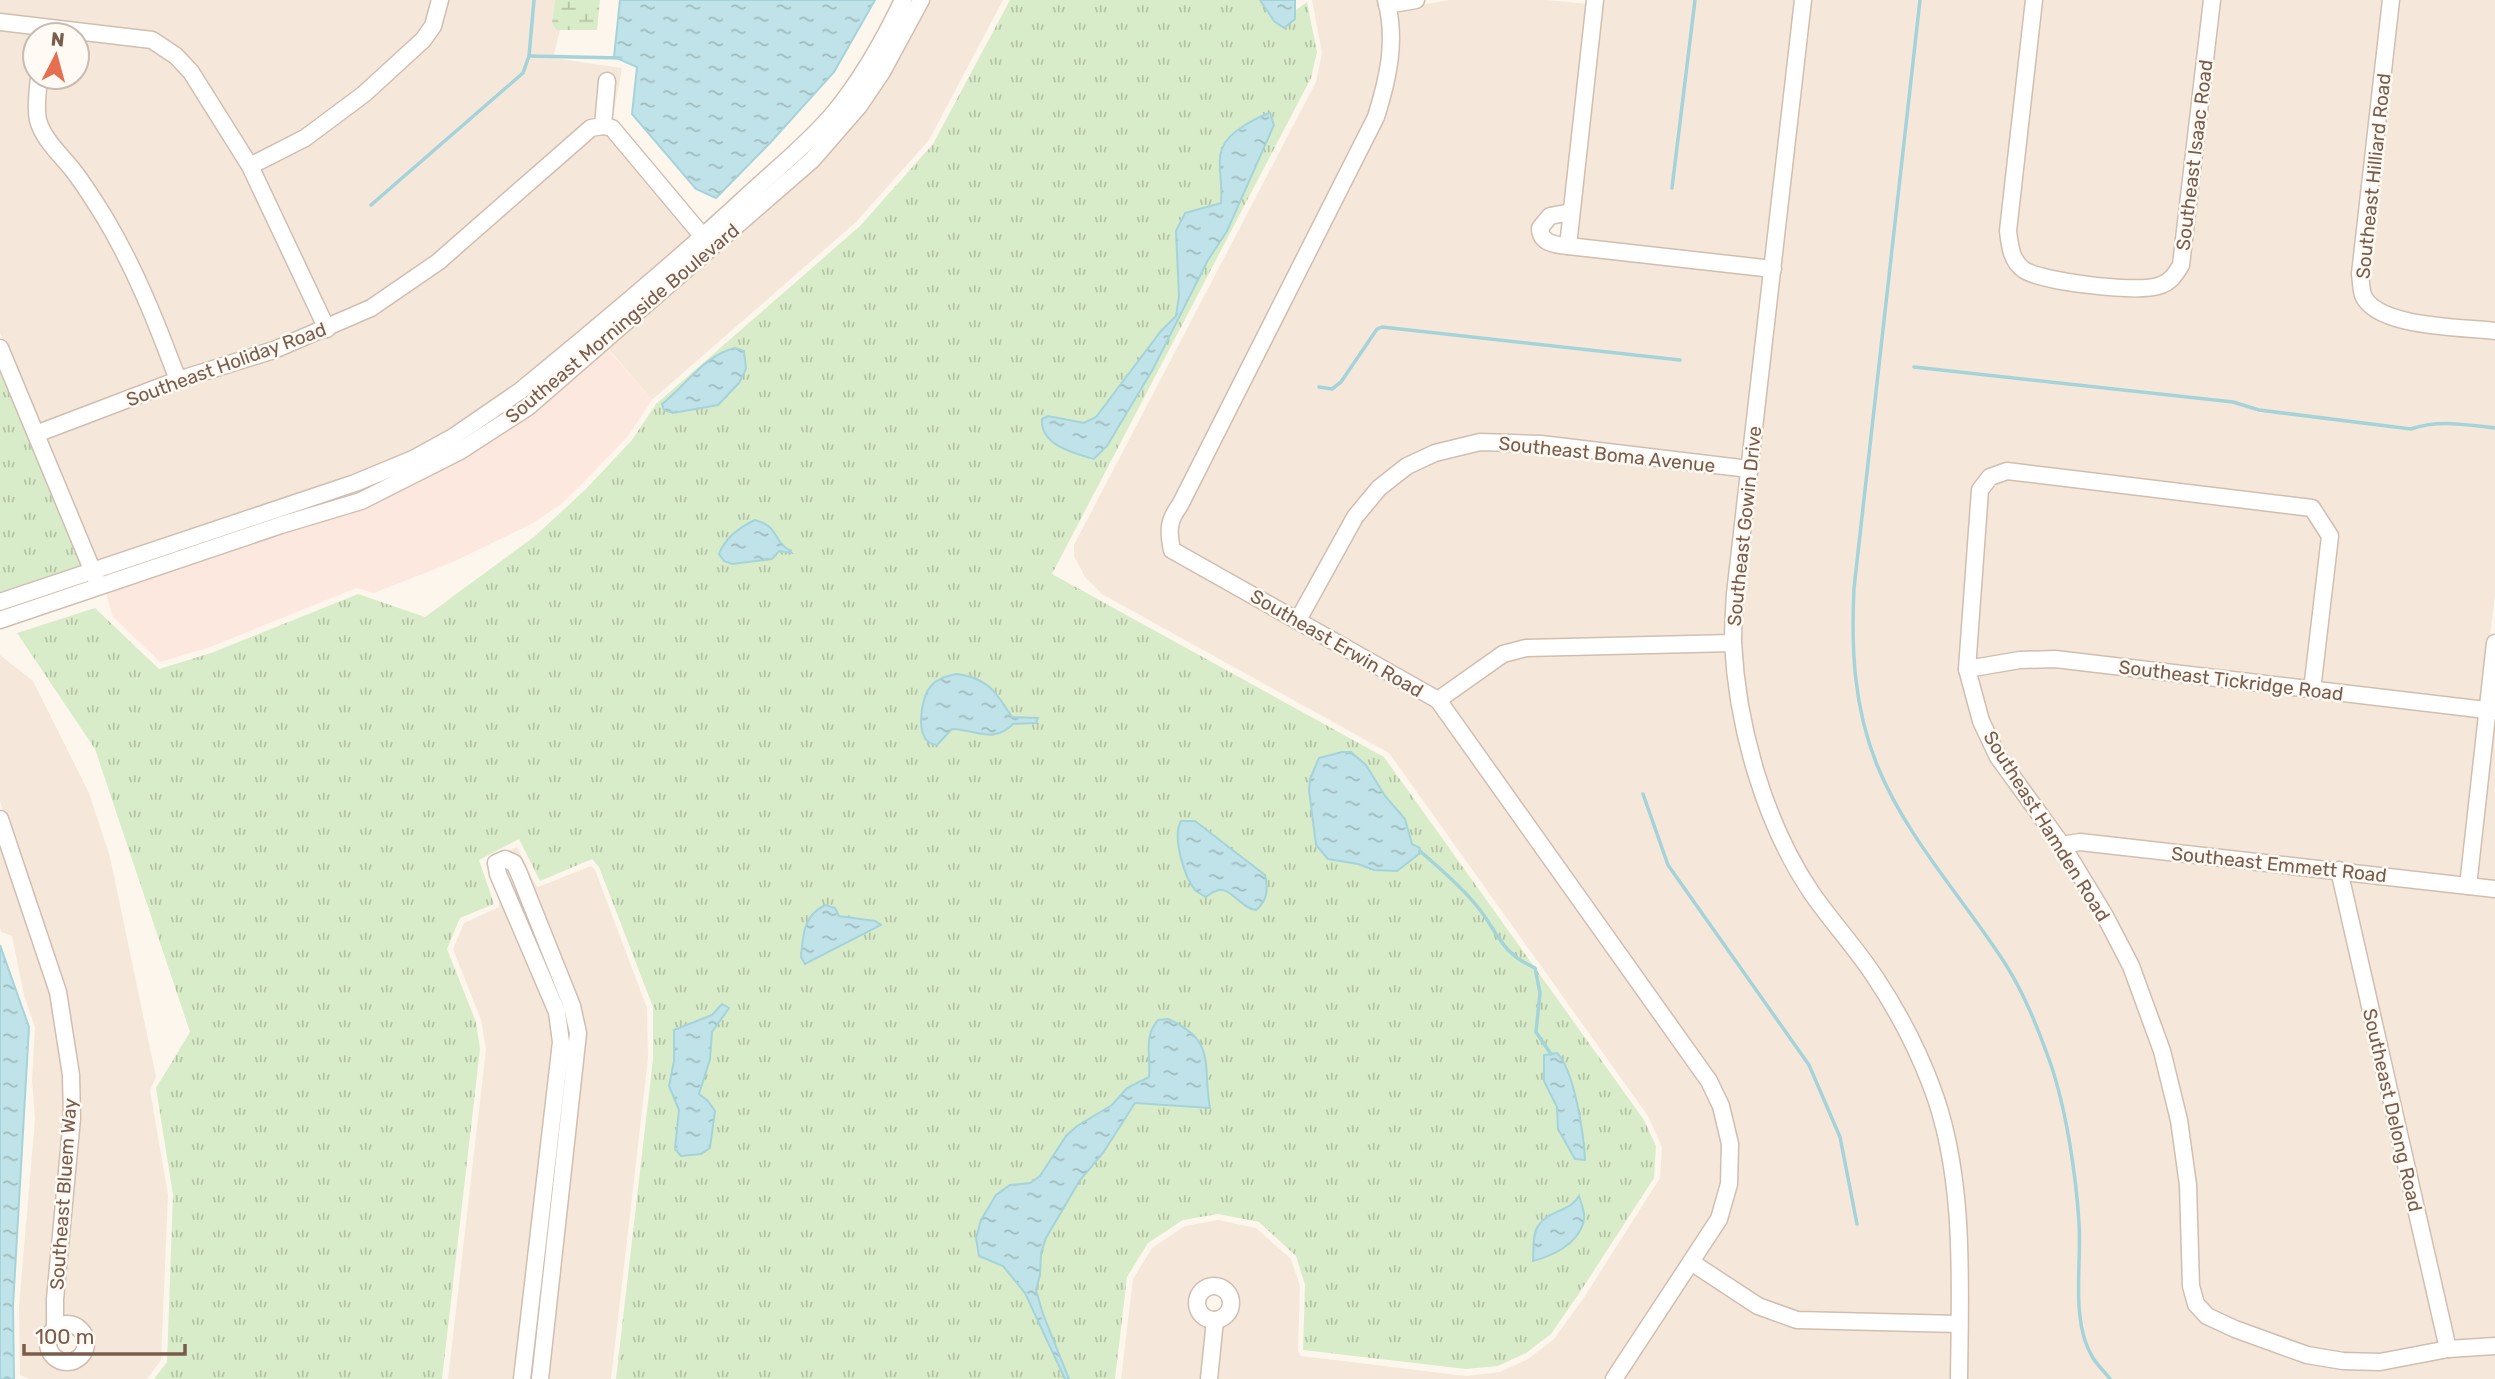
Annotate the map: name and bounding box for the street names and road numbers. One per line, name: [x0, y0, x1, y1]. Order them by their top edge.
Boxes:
street label: Southeast Isaac Road: [2171, 58, 2218, 252]
street label: Southeast Hilliard Road: [2351, 72, 2396, 280]
street label: Southeast Morningside Boulevard: [501, 219, 744, 428]
street label: Southeast Holiday Road: [123, 318, 329, 411]
street label: Southeast Gowin Drive: [1723, 425, 1766, 627]
street label: Southeast Boma Avenue: [1497, 432, 1716, 477]
street label: Southeast Erwin Road: [1246, 585, 1427, 702]
street label: Southeast Tickridge Road: [2117, 655, 2345, 706]
street label: Southeast Hamden Road: [1978, 727, 2115, 926]
street label: Southeast Emmett Road: [2170, 842, 2388, 887]
street label: Southeast Delong Road: [2358, 1006, 2427, 1214]
street label: Southeast Bluem Way: [45, 1097, 82, 1291]

